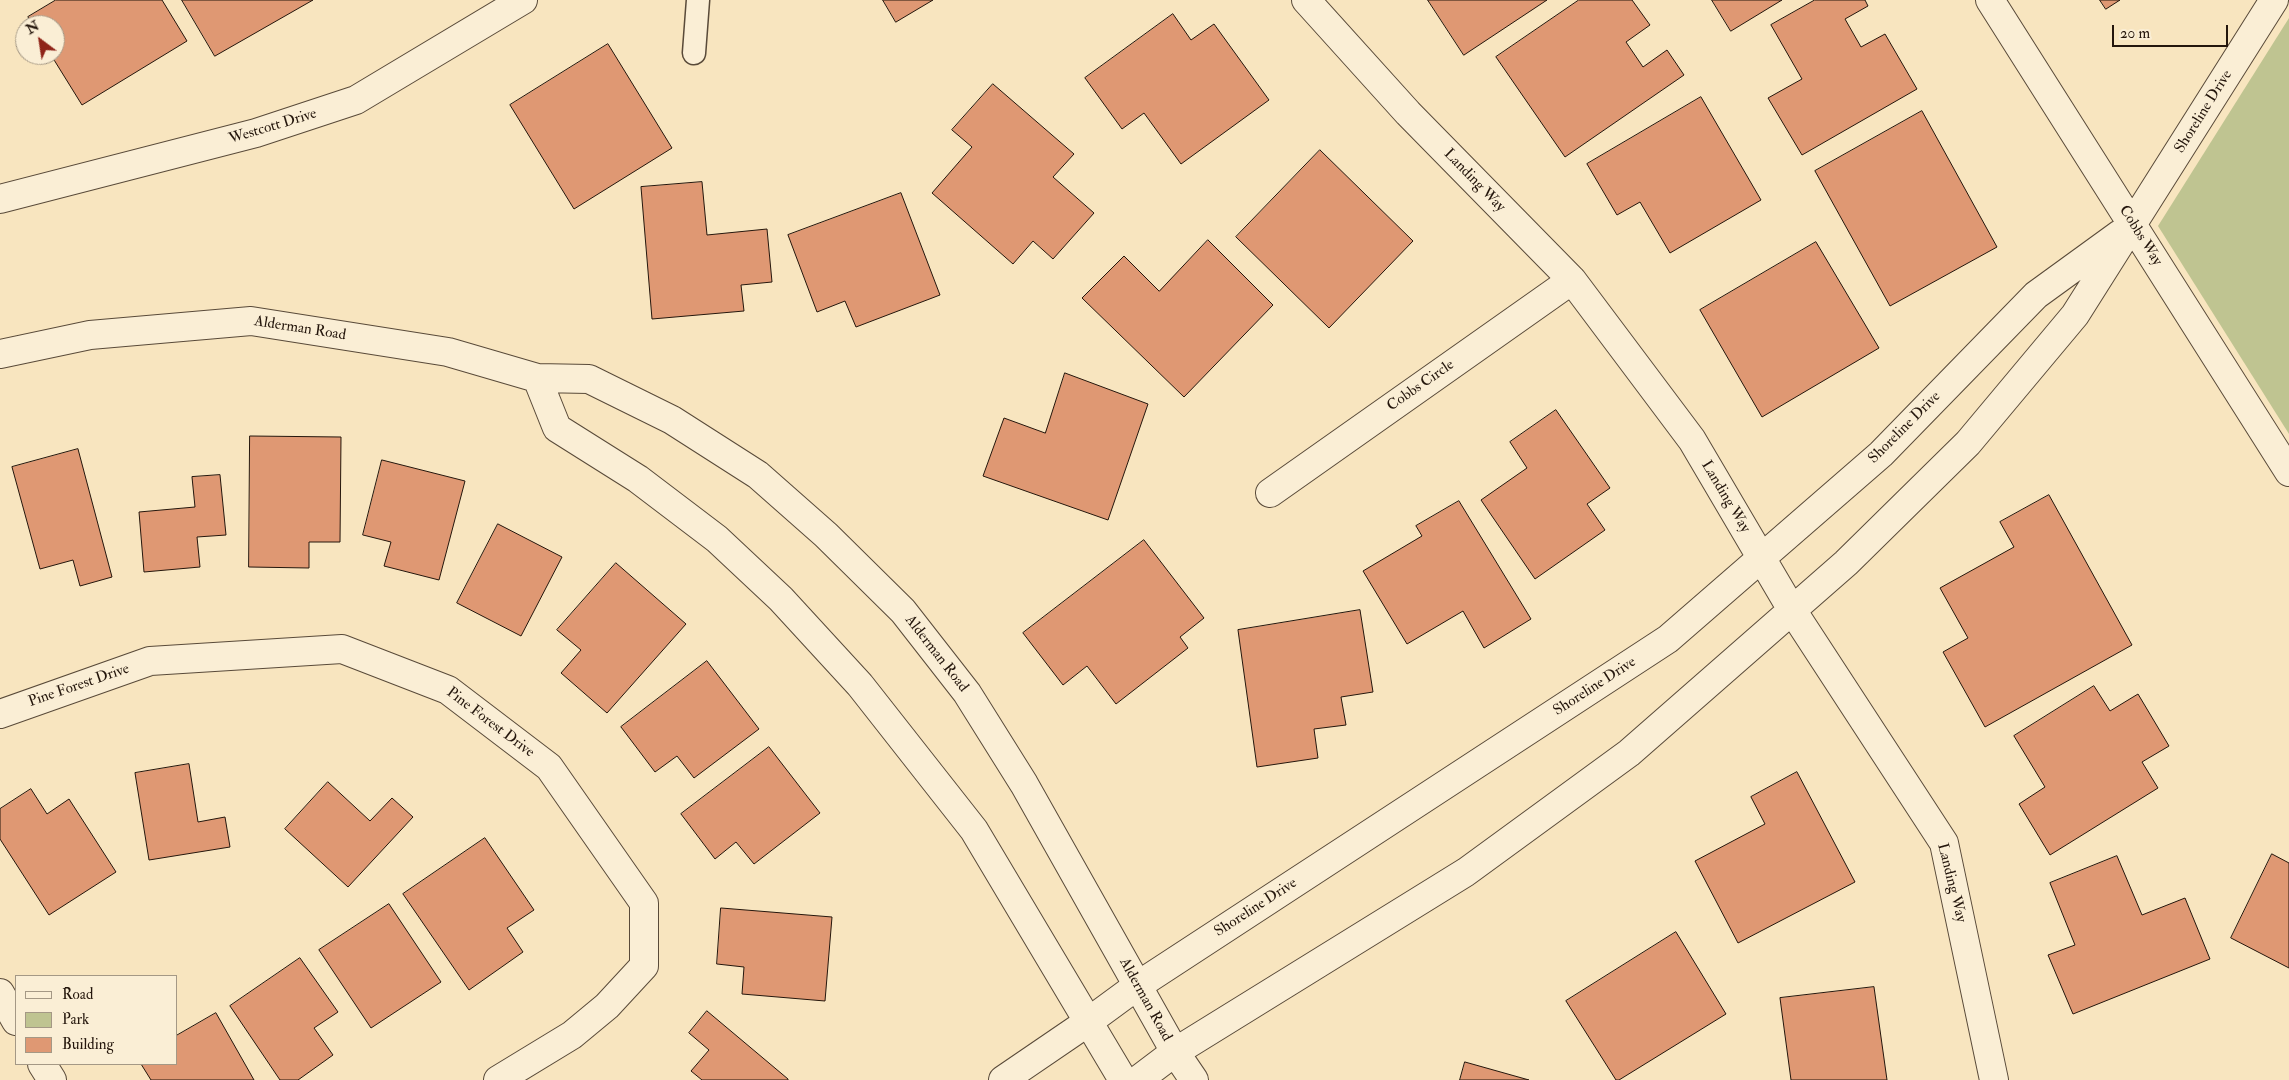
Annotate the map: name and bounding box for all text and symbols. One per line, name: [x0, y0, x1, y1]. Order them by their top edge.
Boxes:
north arrow: [15, 15, 65, 65]
scale bar: [2114, 15, 2230, 47]
text: N: [23, 17, 42, 38]
text: 20 m: [2120, 24, 2150, 43]
street label: Shoreline Drive: [2171, 67, 2237, 157]
street label: Westcott Drive: [227, 105, 319, 149]
street label: Landing Way: [1439, 146, 1509, 216]
street label: Cobbs Way: [2114, 202, 2166, 270]
street label: Alderman Road: [253, 313, 347, 345]
street label: Cobbs Circle: [1384, 356, 1458, 416]
street label: Shoreline Drive: [1865, 388, 1945, 468]
street label: Landing Way: [1696, 458, 1754, 536]
street label: Alderman Road: [900, 612, 972, 696]
street label: Shoreline Drive: [1550, 654, 1640, 720]
street label: Pine Forest Drive: [26, 660, 132, 712]
street label: Pine Forest Drive: [442, 684, 538, 762]
street label: Landing Way: [1932, 842, 1970, 924]
street label: Shoreline Drive: [1211, 875, 1301, 941]
street label: Alderman Road: [1115, 955, 1175, 1045]
legend: [15, 975, 178, 1065]
text: Road: [62, 985, 93, 1004]
text: Park: [62, 1010, 89, 1029]
text: Building: [62, 1035, 114, 1054]

